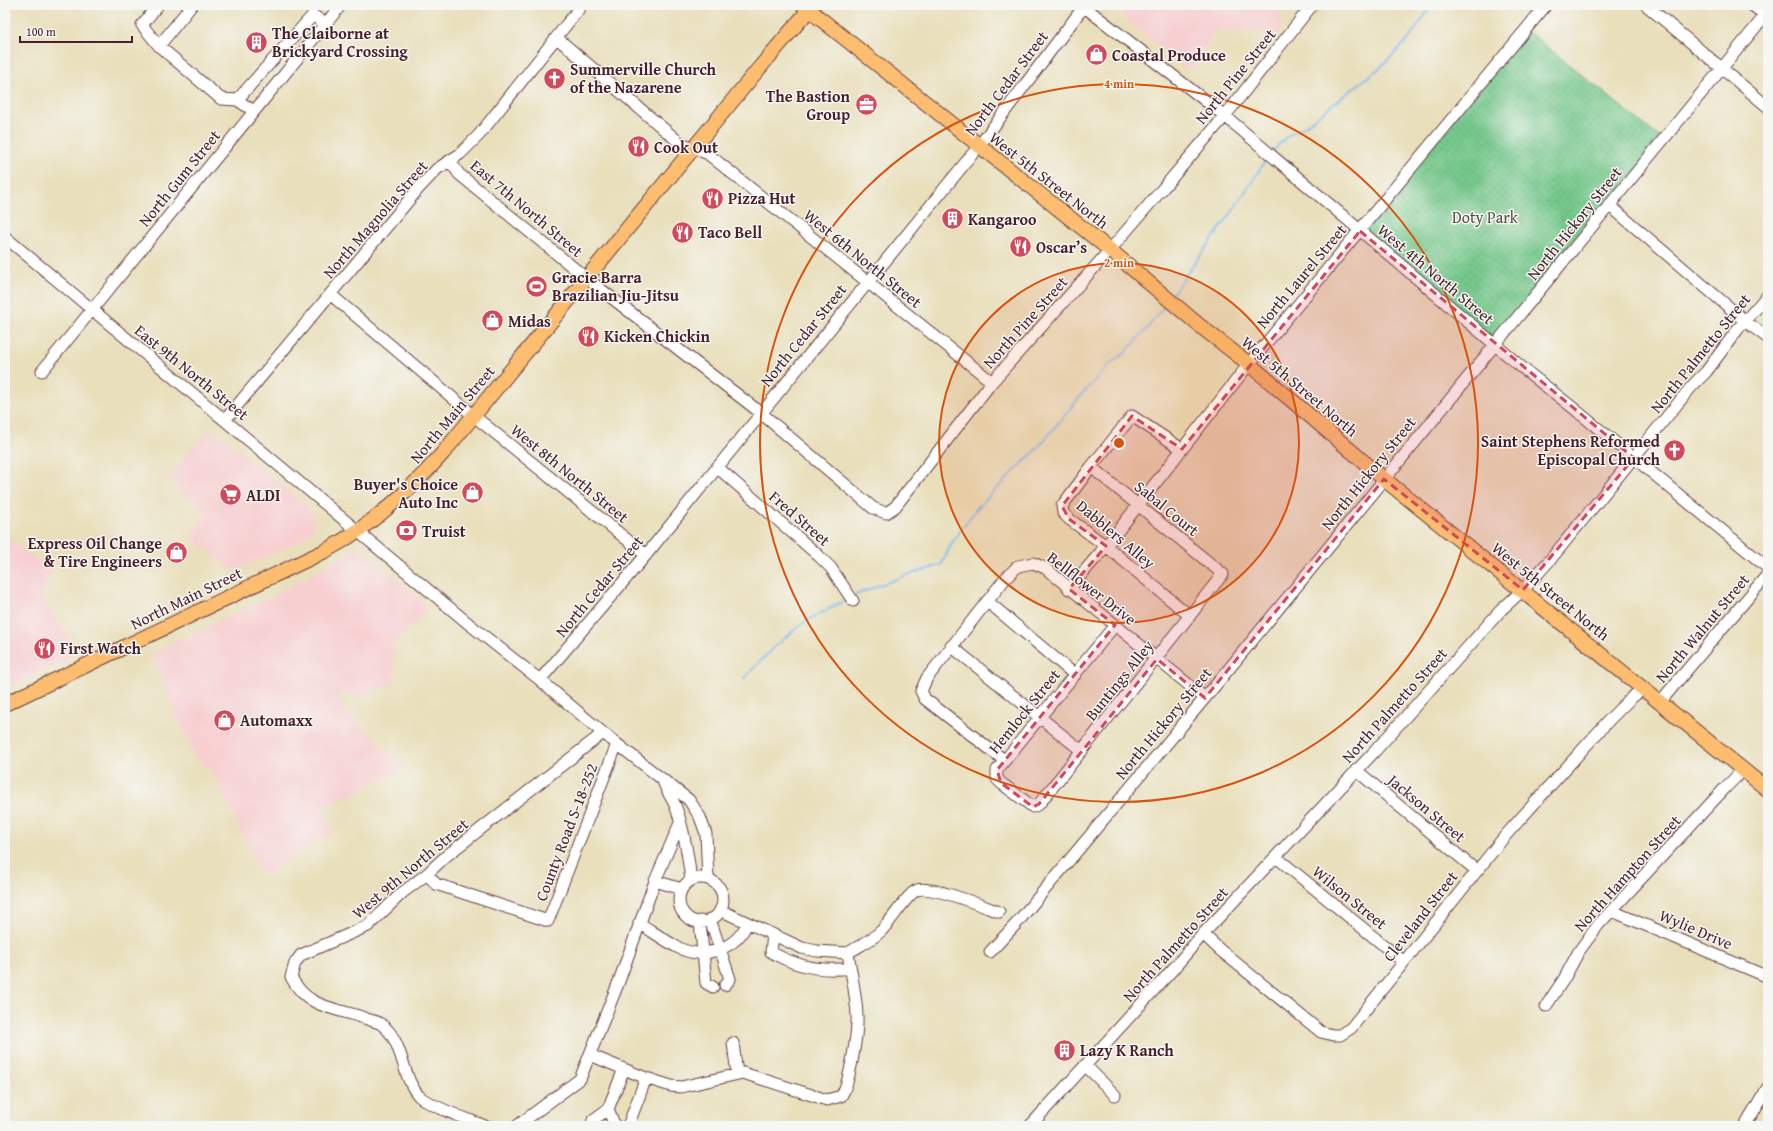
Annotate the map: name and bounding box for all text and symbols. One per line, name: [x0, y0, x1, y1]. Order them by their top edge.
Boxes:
scale bar: [20, 18, 132, 44]
place label: The Claiborne at Brickyard Crossing: [272, 21, 408, 63]
text: 100 m: [26, 23, 56, 40]
street label: North Pine Street: [1189, 23, 1281, 129]
street label: North Cedar Street: [958, 25, 1054, 141]
building icon: The Claiborne at Brickyard Crossing: [244, 29, 270, 55]
shop icon: Coastal Produce: [1083, 42, 1109, 68]
place label: Coastal Produce: [1112, 43, 1226, 67]
place label: Summerville Church of the Nazarene: [570, 57, 717, 99]
church icon: Summerville Church of the Nazarene: [542, 65, 568, 91]
text: 4 min: [1104, 75, 1134, 92]
place label: The Bastion Group: [766, 84, 851, 126]
office icon: The Bastion Group: [853, 92, 879, 118]
street label: North Gum Street: [132, 124, 226, 232]
street label: West 5th Street North: [984, 126, 1114, 234]
restaurant icon: Cook Out: [625, 134, 651, 160]
place label: Cook Out: [654, 135, 718, 159]
street label: North Magnolia Street: [317, 154, 433, 283]
street label: East 7th North Street: [465, 154, 589, 263]
street label: North Hickory Street: [1521, 161, 1628, 285]
restaurant icon: Pizza Hut: [700, 185, 726, 211]
place label: Pizza Hut: [728, 186, 796, 210]
street label: West 6th North Street: [799, 203, 927, 313]
park label: Doty Park: [1452, 205, 1519, 229]
building icon: Kangaroo: [939, 206, 965, 232]
place label: Kangaroo: [968, 207, 1037, 231]
street label: North Laurel Street: [1250, 218, 1352, 333]
street label: West 4th North Street: [1372, 218, 1500, 330]
restaurant icon: Taco Bell: [669, 219, 695, 245]
place label: Taco Bell: [698, 220, 762, 244]
restaurant icon: Oscar’s: [1008, 234, 1034, 260]
place label: Oscar’s: [1036, 235, 1087, 259]
text: 2 min: [1104, 254, 1134, 271]
place label: Gracie Barra Brazilian Jiu-Jitsu: [552, 265, 680, 307]
street label: North Pine Street: [977, 270, 1073, 373]
sports icon: Gracie Barra Brazilian Jiu-Jitsu: [524, 273, 550, 299]
street label: North Cedar Street: [754, 278, 852, 392]
street label: North Palmetto Street: [1644, 288, 1756, 418]
shop icon: Midas: [480, 308, 506, 334]
place label: Midas: [508, 309, 551, 333]
street label: East 9th North Street: [130, 318, 255, 426]
restaurant icon: Kicken Chickin: [576, 323, 602, 349]
place label: Kicken Chickin: [604, 324, 710, 348]
street label: West 5th Street North: [1236, 330, 1364, 442]
street label: North Main Street: [404, 359, 500, 468]
street label: North Hickory Street: [1315, 411, 1422, 535]
street label: West 8th North Street: [506, 418, 634, 528]
place label: Saint Stephens Reformed Episcopal Church: [1481, 429, 1661, 471]
centre of rings: [1112, 436, 1126, 450]
church icon: Saint Stephens Reformed Episcopal Church: [1662, 437, 1688, 463]
place label: Buyer's Choice Auto Inc: [354, 472, 459, 514]
street label: Sabal Court: [1130, 474, 1205, 542]
shop icon: Buyer's Choice Auto Inc: [460, 480, 486, 506]
supermarket icon: ALDI: [217, 482, 243, 508]
place label: ALDI: [246, 483, 280, 507]
street label: Fred Street: [764, 485, 836, 552]
street label: Dabblers Alley: [1071, 494, 1161, 574]
bank icon: Truist: [393, 518, 419, 544]
place label: Truist: [422, 519, 466, 543]
street label: North Cedar Street: [549, 530, 649, 642]
place label: Express Oil Change & Tire Engineers: [28, 531, 162, 573]
street label: West 5th Street North: [1487, 536, 1615, 646]
shop icon: Express Oil Change & Tire Engineers: [164, 539, 190, 565]
street label: Bellflower Drive: [1042, 545, 1142, 631]
street label: North Main Street: [126, 560, 246, 635]
street label: North Walnut Street: [1649, 568, 1755, 688]
street label: Buntings Alley: [1079, 634, 1159, 726]
restaurant icon: First Watch: [31, 635, 57, 661]
place label: First Watch: [60, 636, 141, 660]
street label: North Palmetto Street: [1336, 642, 1453, 768]
street label: North Hickory Street: [1109, 661, 1217, 784]
street label: Hemlock Street: [982, 663, 1066, 759]
shop icon: Automaxx: [212, 707, 238, 733]
place label: Automaxx: [240, 708, 313, 732]
street label: County Road S-18-252: [529, 760, 603, 904]
street label: Jackson Street: [1381, 767, 1471, 848]
street label: North Hampton Street: [1568, 809, 1686, 937]
street label: West 9th North Street: [346, 812, 474, 924]
street label: Wilson Street: [1307, 859, 1393, 935]
street label: Cleveland Street: [1377, 865, 1463, 966]
street label: North Palmetto Street: [1117, 881, 1234, 1007]
street label: Wylie Drive: [1656, 903, 1736, 955]
building icon: Lazy K Ranch: [1052, 1037, 1078, 1063]
place label: Lazy K Ranch: [1080, 1038, 1174, 1062]

